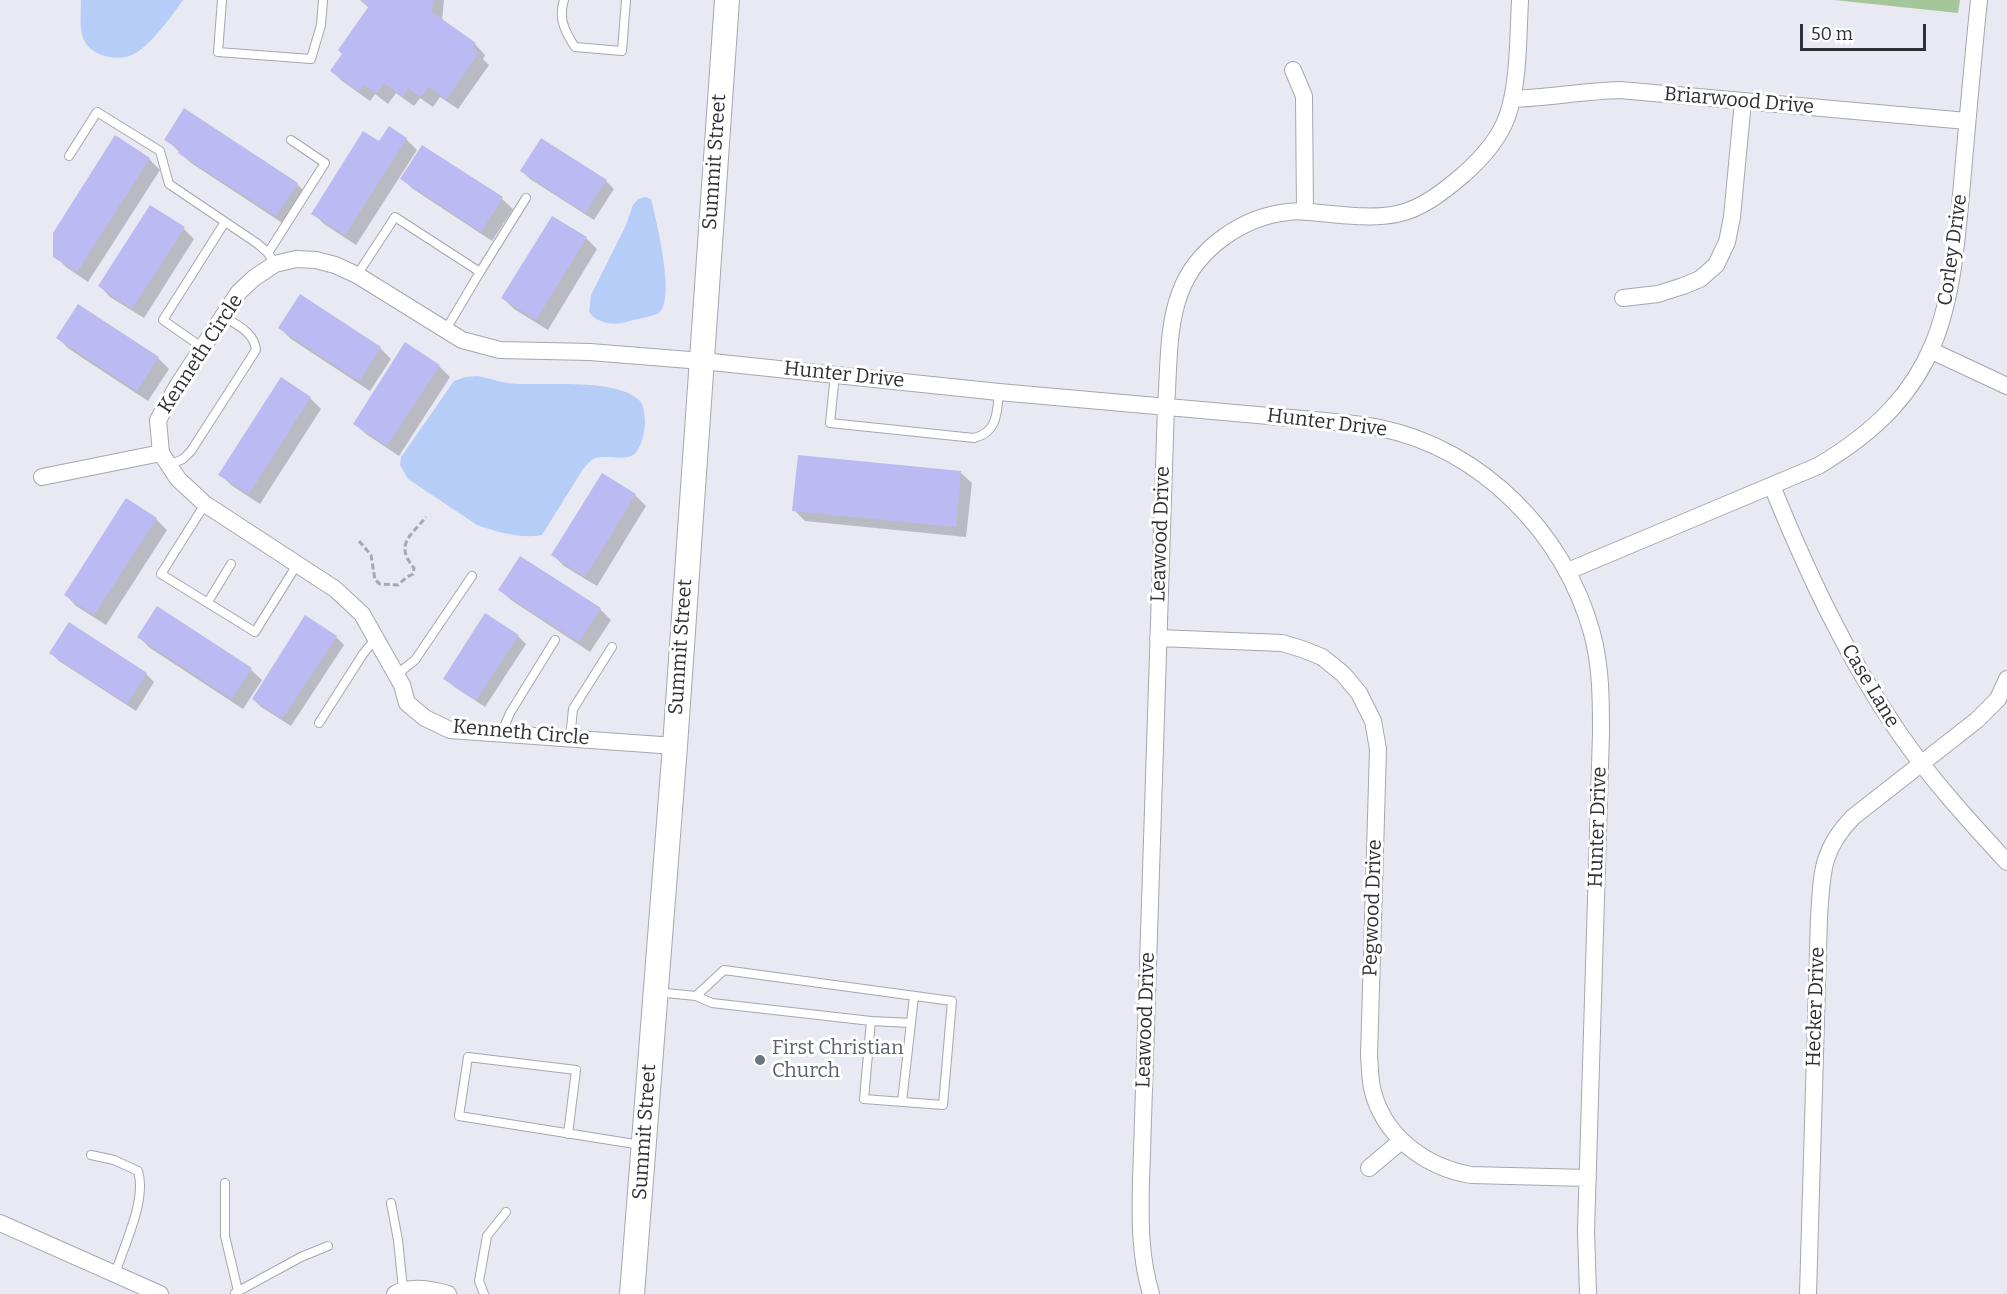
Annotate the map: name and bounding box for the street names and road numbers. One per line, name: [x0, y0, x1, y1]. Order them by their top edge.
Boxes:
street label: Briarwood Drive: [1663, 82, 1815, 120]
street label: Summit Street: [698, 93, 732, 231]
street label: Corley Drive: [1933, 193, 1973, 307]
street label: Kenneth Circle: [154, 290, 248, 418]
street label: Hunter Drive: [783, 357, 905, 393]
street label: Hunter Drive: [1265, 404, 1389, 442]
street label: Leawood Drive: [1147, 466, 1175, 602]
street label: Summit Street: [664, 578, 698, 716]
street label: Case Lane: [1836, 640, 1904, 732]
street label: Kenneth Circle: [452, 715, 590, 751]
street label: Hunter Drive: [1584, 766, 1612, 888]
street label: Pegwood Drive: [1359, 839, 1387, 977]
street label: Hecker Drive: [1802, 947, 1830, 1067]
street label: Leawood Drive: [1132, 952, 1160, 1088]
street label: Summit Street: [628, 1063, 662, 1201]

